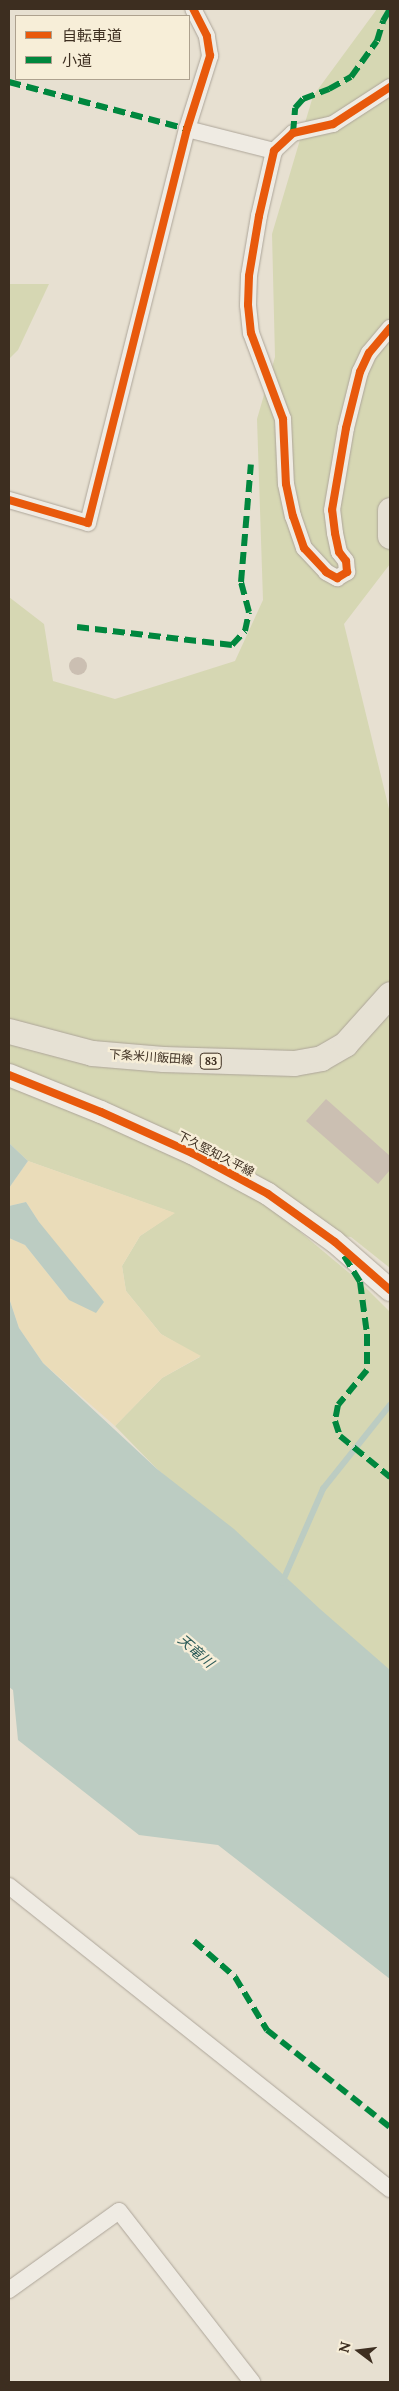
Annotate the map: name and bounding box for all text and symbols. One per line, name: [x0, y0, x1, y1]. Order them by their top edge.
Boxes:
legend: [15, 15, 190, 80]
text: 自転車道: [62, 26, 122, 45]
text: 小道: [62, 51, 92, 70]
street label: 下条米川飯田線: [109, 1047, 193, 1067]
road number: 83: [200, 1052, 222, 1070]
street label: 下久堅知久平線: [175, 1129, 257, 1179]
water label: 天竜川: [175, 1631, 217, 1671]
north arrow: [334, 2326, 384, 2376]
text: N: [334, 2340, 355, 2355]

